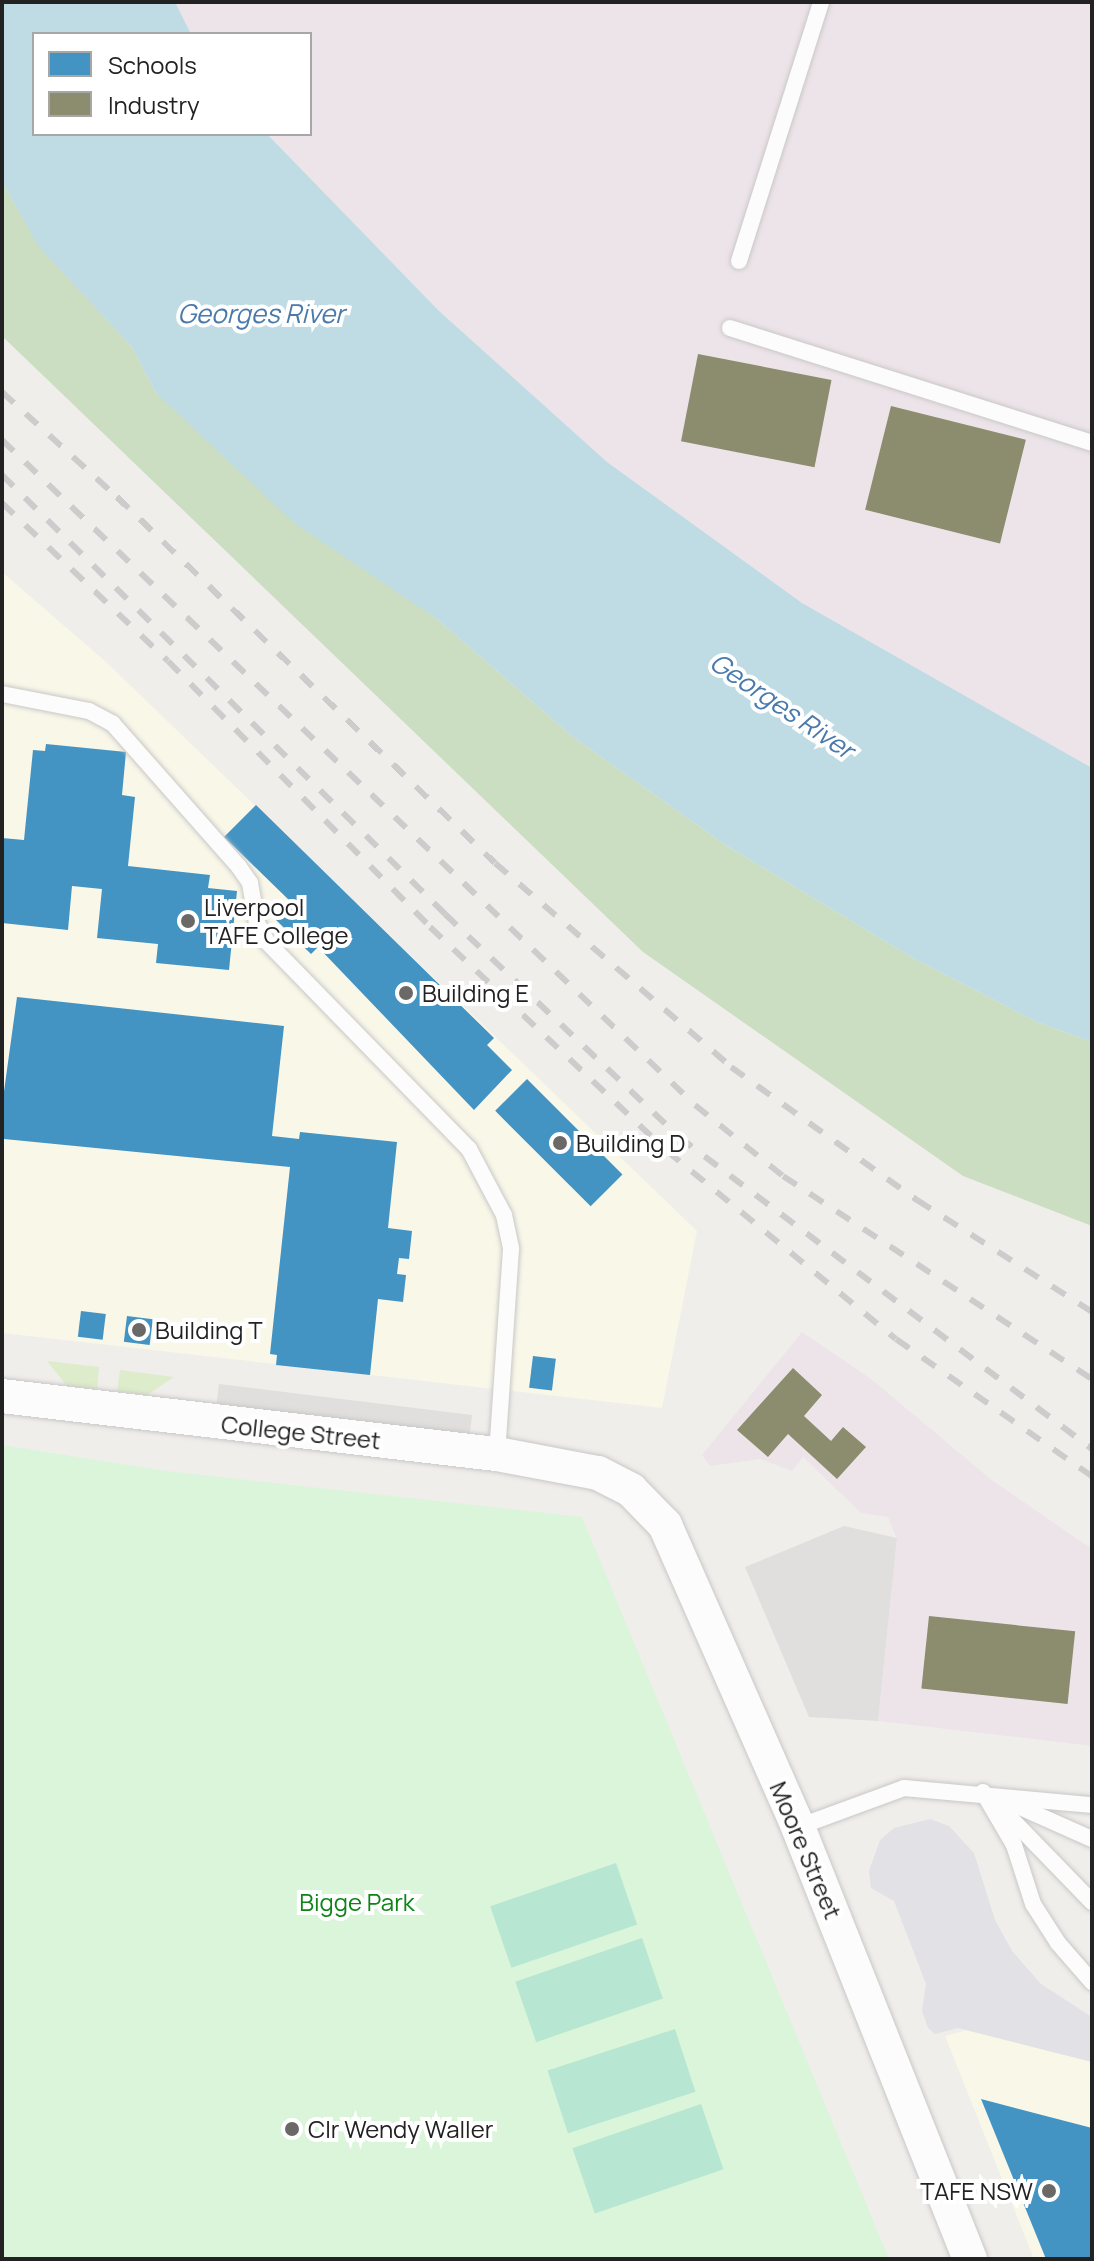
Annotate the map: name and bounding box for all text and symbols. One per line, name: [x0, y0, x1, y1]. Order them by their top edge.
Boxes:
legend: [32, 32, 312, 136]
text: Schools: [108, 48, 197, 81]
text: Industry: [108, 88, 200, 121]
water label: Georges River: [178, 298, 344, 330]
water label: Georges River: [704, 646, 860, 766]
place label: Liverpool TAFE College: [204, 893, 348, 949]
marker: Liverpool TAFE College: [179, 912, 197, 930]
place label: Building E: [422, 979, 529, 1007]
marker: Building E: [397, 984, 415, 1002]
place label: Building D: [576, 1129, 685, 1157]
marker: Building D: [551, 1134, 569, 1152]
place label: Building T: [155, 1316, 263, 1344]
marker: Building T: [130, 1321, 148, 1339]
street label: College Street: [220, 1409, 382, 1455]
street label: Moore Street: [764, 1777, 848, 1923]
park label: Bigge Park: [299, 1888, 415, 1916]
place label: Clr Wendy Waller: [308, 2115, 493, 2143]
marker: Clr Wendy Waller: [283, 2120, 301, 2138]
place label: TAFE NSW: [920, 2177, 1033, 2205]
marker: TAFE NSW: [1040, 2182, 1058, 2200]

